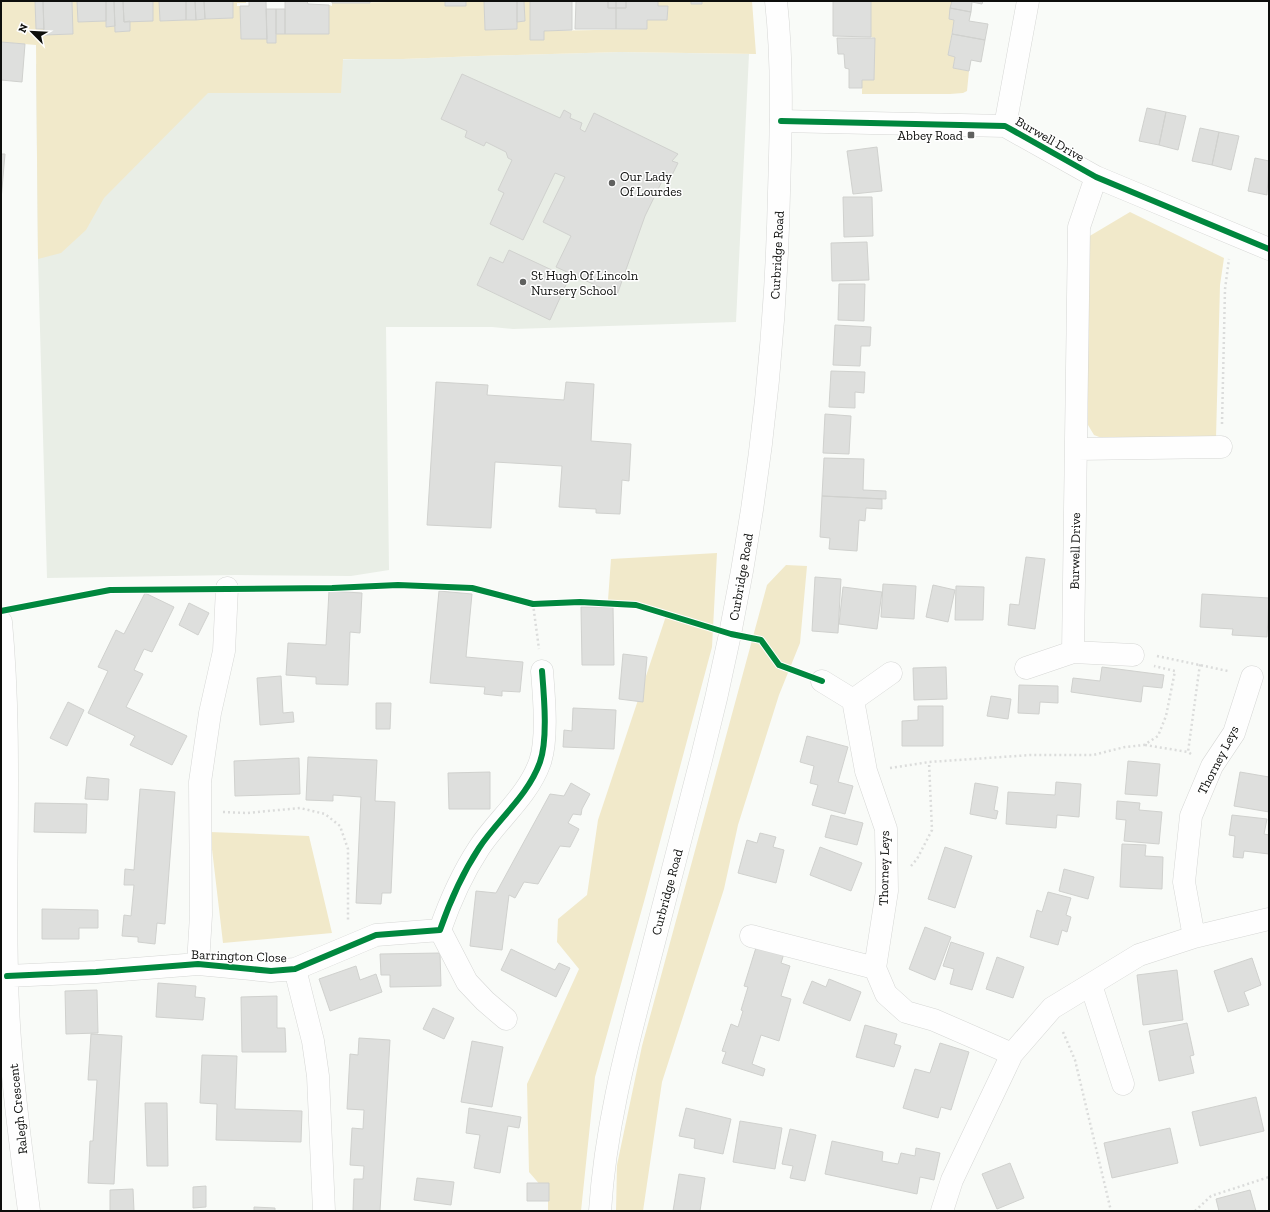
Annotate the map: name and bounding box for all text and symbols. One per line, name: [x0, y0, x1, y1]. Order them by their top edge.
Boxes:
north arrow: [12, 12, 52, 52]
text: N: [16, 21, 31, 35]
street label: Burwell Drive: [1013, 113, 1087, 165]
place label: Abbey Road: [898, 128, 963, 143]
marker: Abbey Road: [966, 130, 976, 140]
place label: Our Lady Of Lourdes: [620, 169, 682, 199]
marker: Our Lady Of Lourdes: [607, 178, 617, 188]
street label: Curbridge Road: [767, 210, 787, 300]
place label: St Hugh Of Lincoln Nursery School: [531, 268, 639, 298]
marker: St Hugh Of Lincoln Nursery School: [518, 277, 528, 287]
street label: Burwell Drive: [1067, 512, 1083, 590]
street label: Curbridge Road: [726, 532, 756, 622]
street label: Thorney Leys: [1194, 723, 1242, 797]
street label: Thorney Leys: [876, 830, 892, 906]
street label: Curbridge Road: [648, 847, 686, 937]
street label: Barrington Close: [191, 947, 287, 965]
street label: Ralegh Crescent: [6, 1063, 30, 1155]

